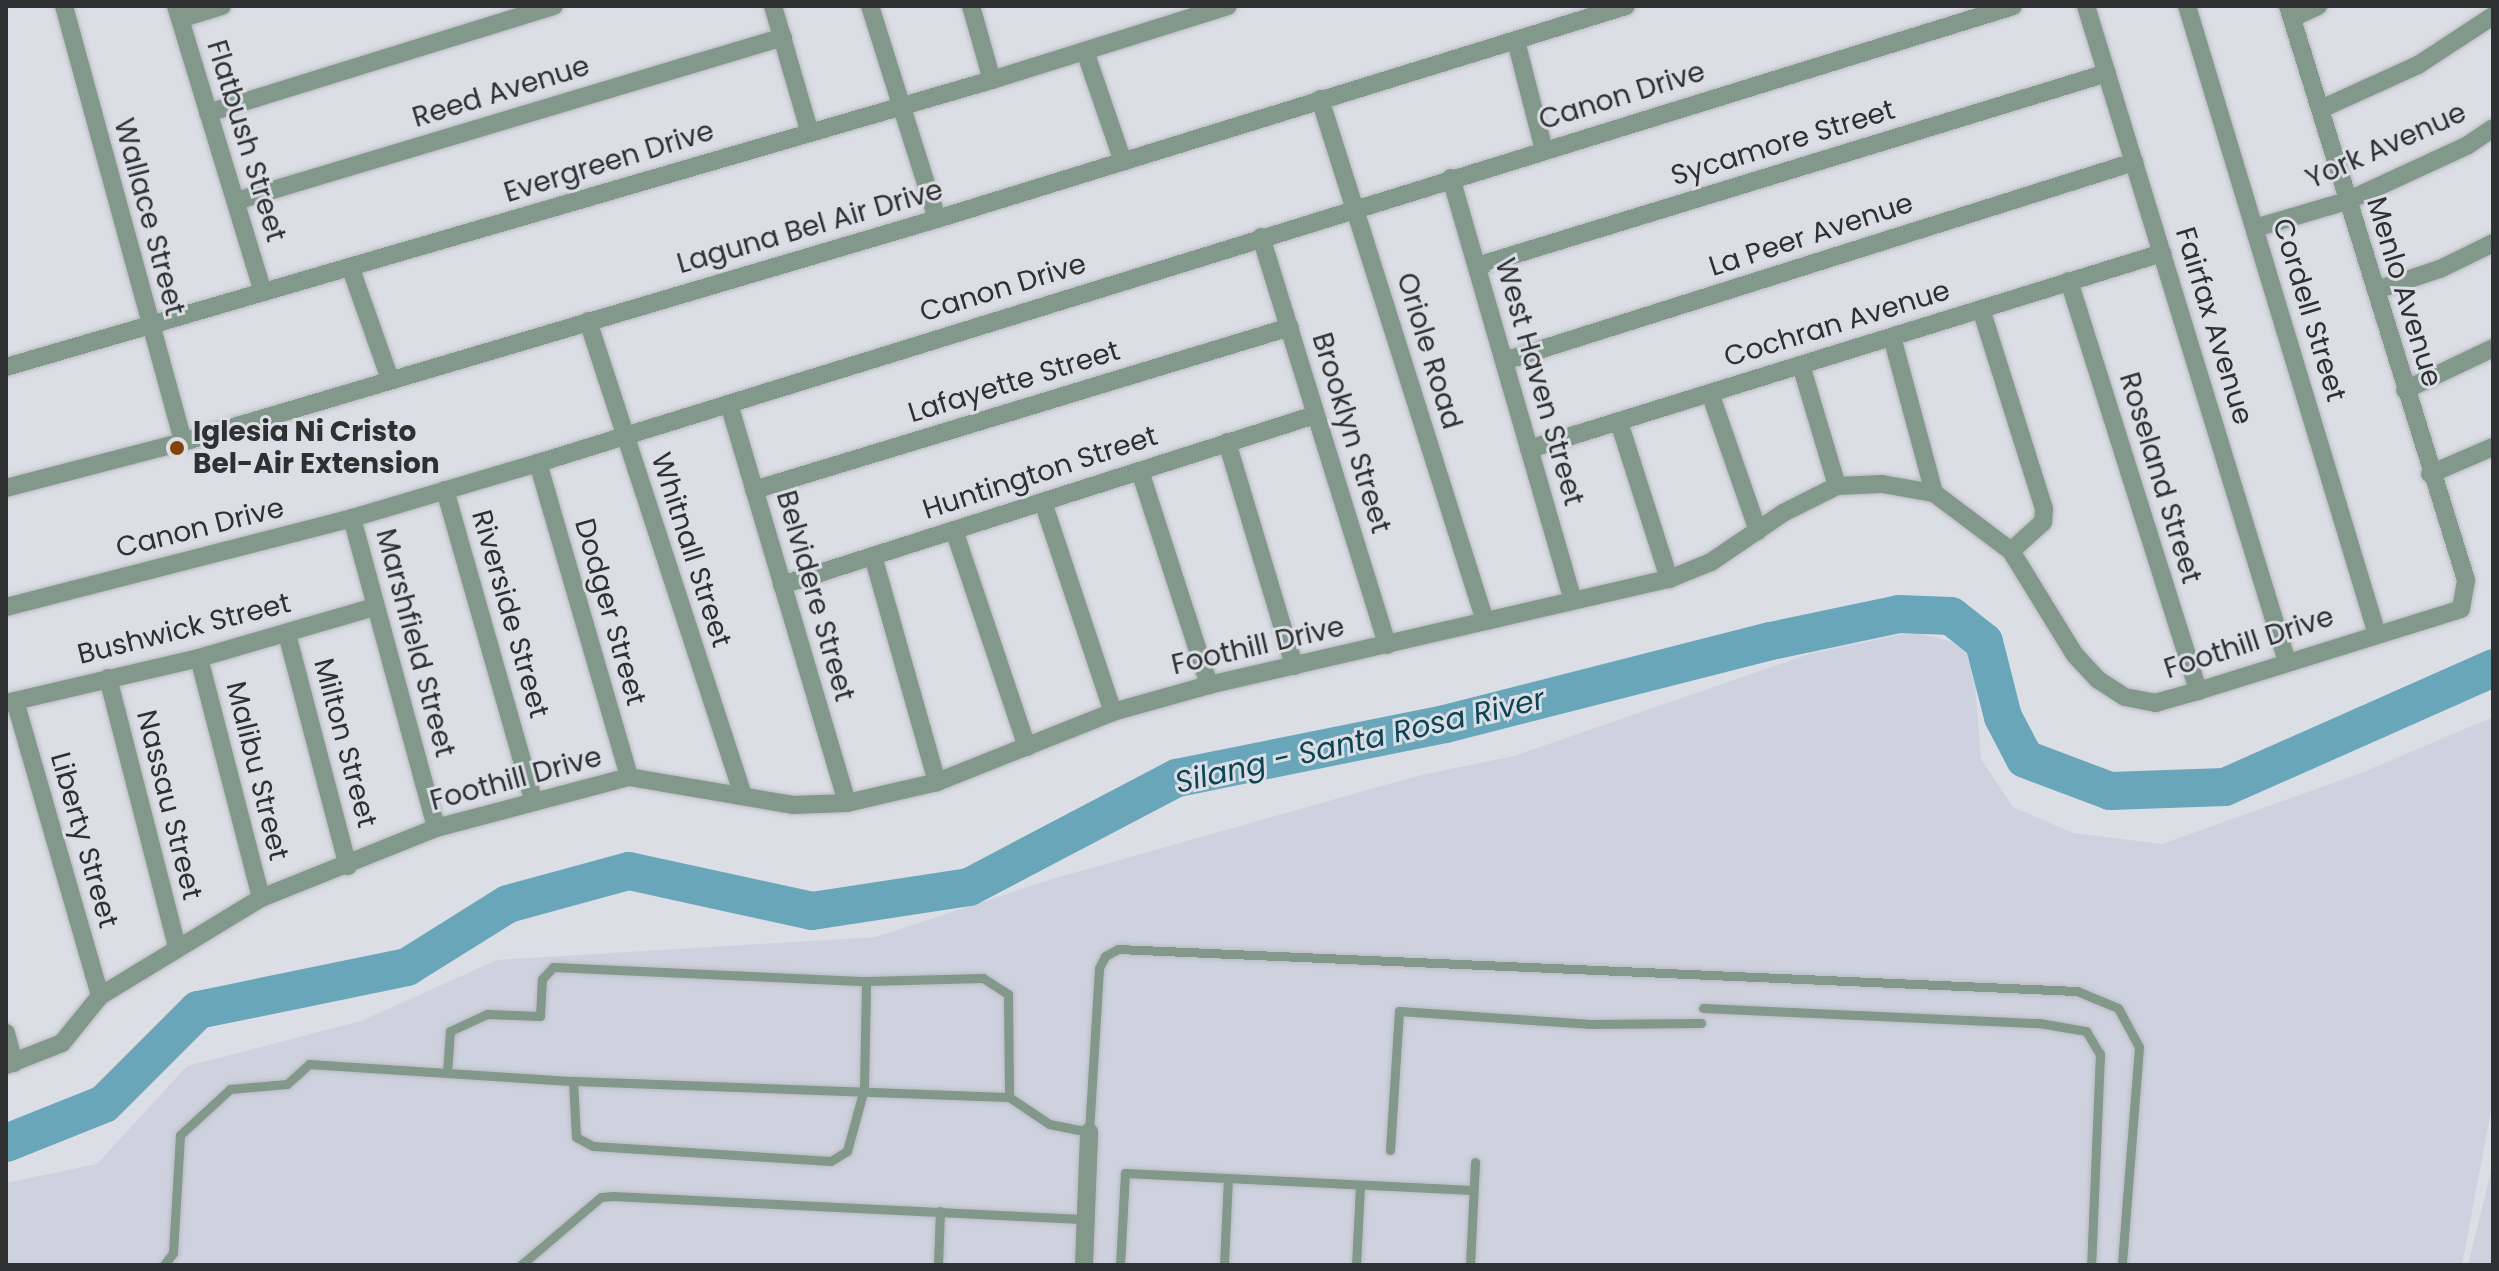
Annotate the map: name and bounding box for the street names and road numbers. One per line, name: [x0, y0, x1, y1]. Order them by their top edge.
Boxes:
street label: Flatbush Street: [199, 36, 293, 246]
street label: Reed Avenue: [408, 49, 594, 135]
street label: Canon Drive: [1535, 55, 1709, 137]
street label: Sycamore Street: [1667, 93, 1899, 193]
street label: York Avenue: [2301, 96, 2471, 196]
street label: Evergreen Drive: [500, 114, 718, 210]
street label: Wallace Street: [107, 115, 191, 319]
street label: Laguna Bel Air Drive: [673, 173, 947, 281]
street label: La Peer Avenue: [1705, 186, 1917, 284]
street label: Menlo Avenue: [2359, 193, 2449, 391]
street label: Cordell Street: [2265, 214, 2353, 406]
street label: Fairfax Avenue: [2168, 223, 2260, 429]
street label: Canon Drive: [916, 247, 1090, 329]
street label: West Haven Street: [1488, 254, 1590, 510]
street label: Oriole Road: [1389, 269, 1469, 433]
street label: Cochran Avenue: [1720, 274, 1954, 374]
street label: Brooklyn Street: [1305, 329, 1397, 537]
street label: Lafayette Street: [904, 334, 1124, 430]
street label: Roseland Street: [2112, 368, 2208, 588]
street label: Huntington Street: [918, 419, 1162, 527]
street label: Whitnall Street: [644, 449, 738, 651]
street label: Belvidere Street: [769, 487, 861, 705]
street label: Canon Drive: [113, 491, 287, 565]
street label: Riverside Street: [464, 506, 556, 722]
street label: Dodger Street: [567, 515, 653, 709]
street label: Marshfield Street: [368, 525, 462, 761]
street label: Bushwick Street: [74, 586, 294, 672]
street label: Foothill Drive: [2160, 600, 2338, 686]
street label: Foothill Drive: [1168, 610, 1348, 682]
street label: Milton Street: [306, 655, 384, 831]
street label: Malibu Street: [219, 678, 295, 864]
street label: Nassau Street: [129, 707, 209, 903]
street label: Foothill Drive: [426, 740, 606, 818]
street label: Liberty Street: [43, 748, 125, 932]

